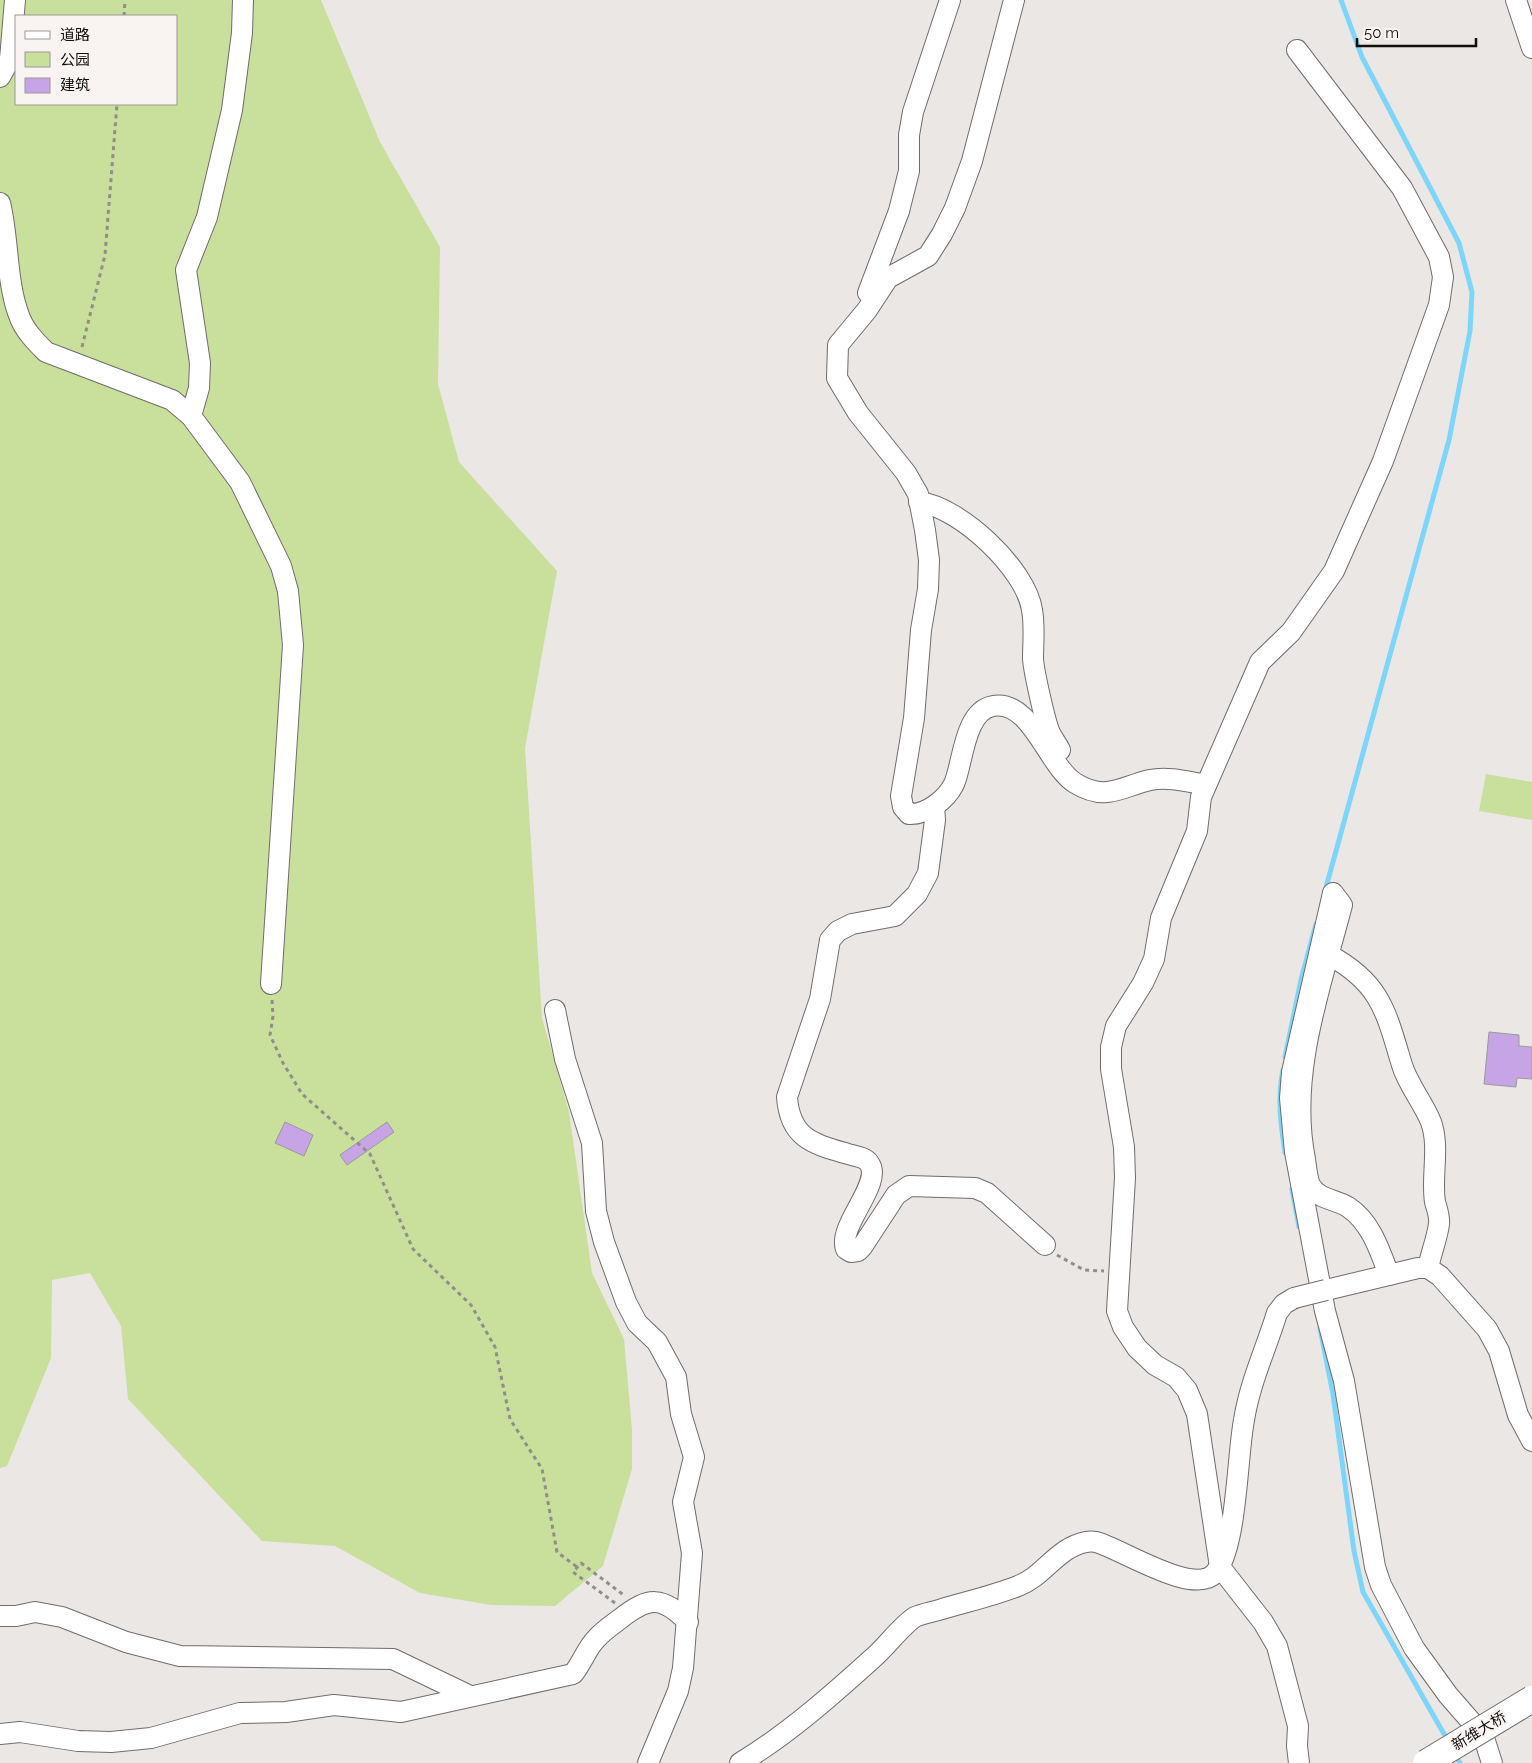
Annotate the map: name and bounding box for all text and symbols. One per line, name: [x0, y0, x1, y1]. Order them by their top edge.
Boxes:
legend: [15, 15, 178, 105]
scale bar: [1357, 15, 1476, 47]
text: 50 m: [1364, 24, 1399, 42]
text: 道路: [60, 26, 90, 44]
text: 公园: [60, 51, 90, 69]
text: 建筑: [60, 76, 90, 94]
street label: 新维大桥: [1449, 1708, 1509, 1754]

